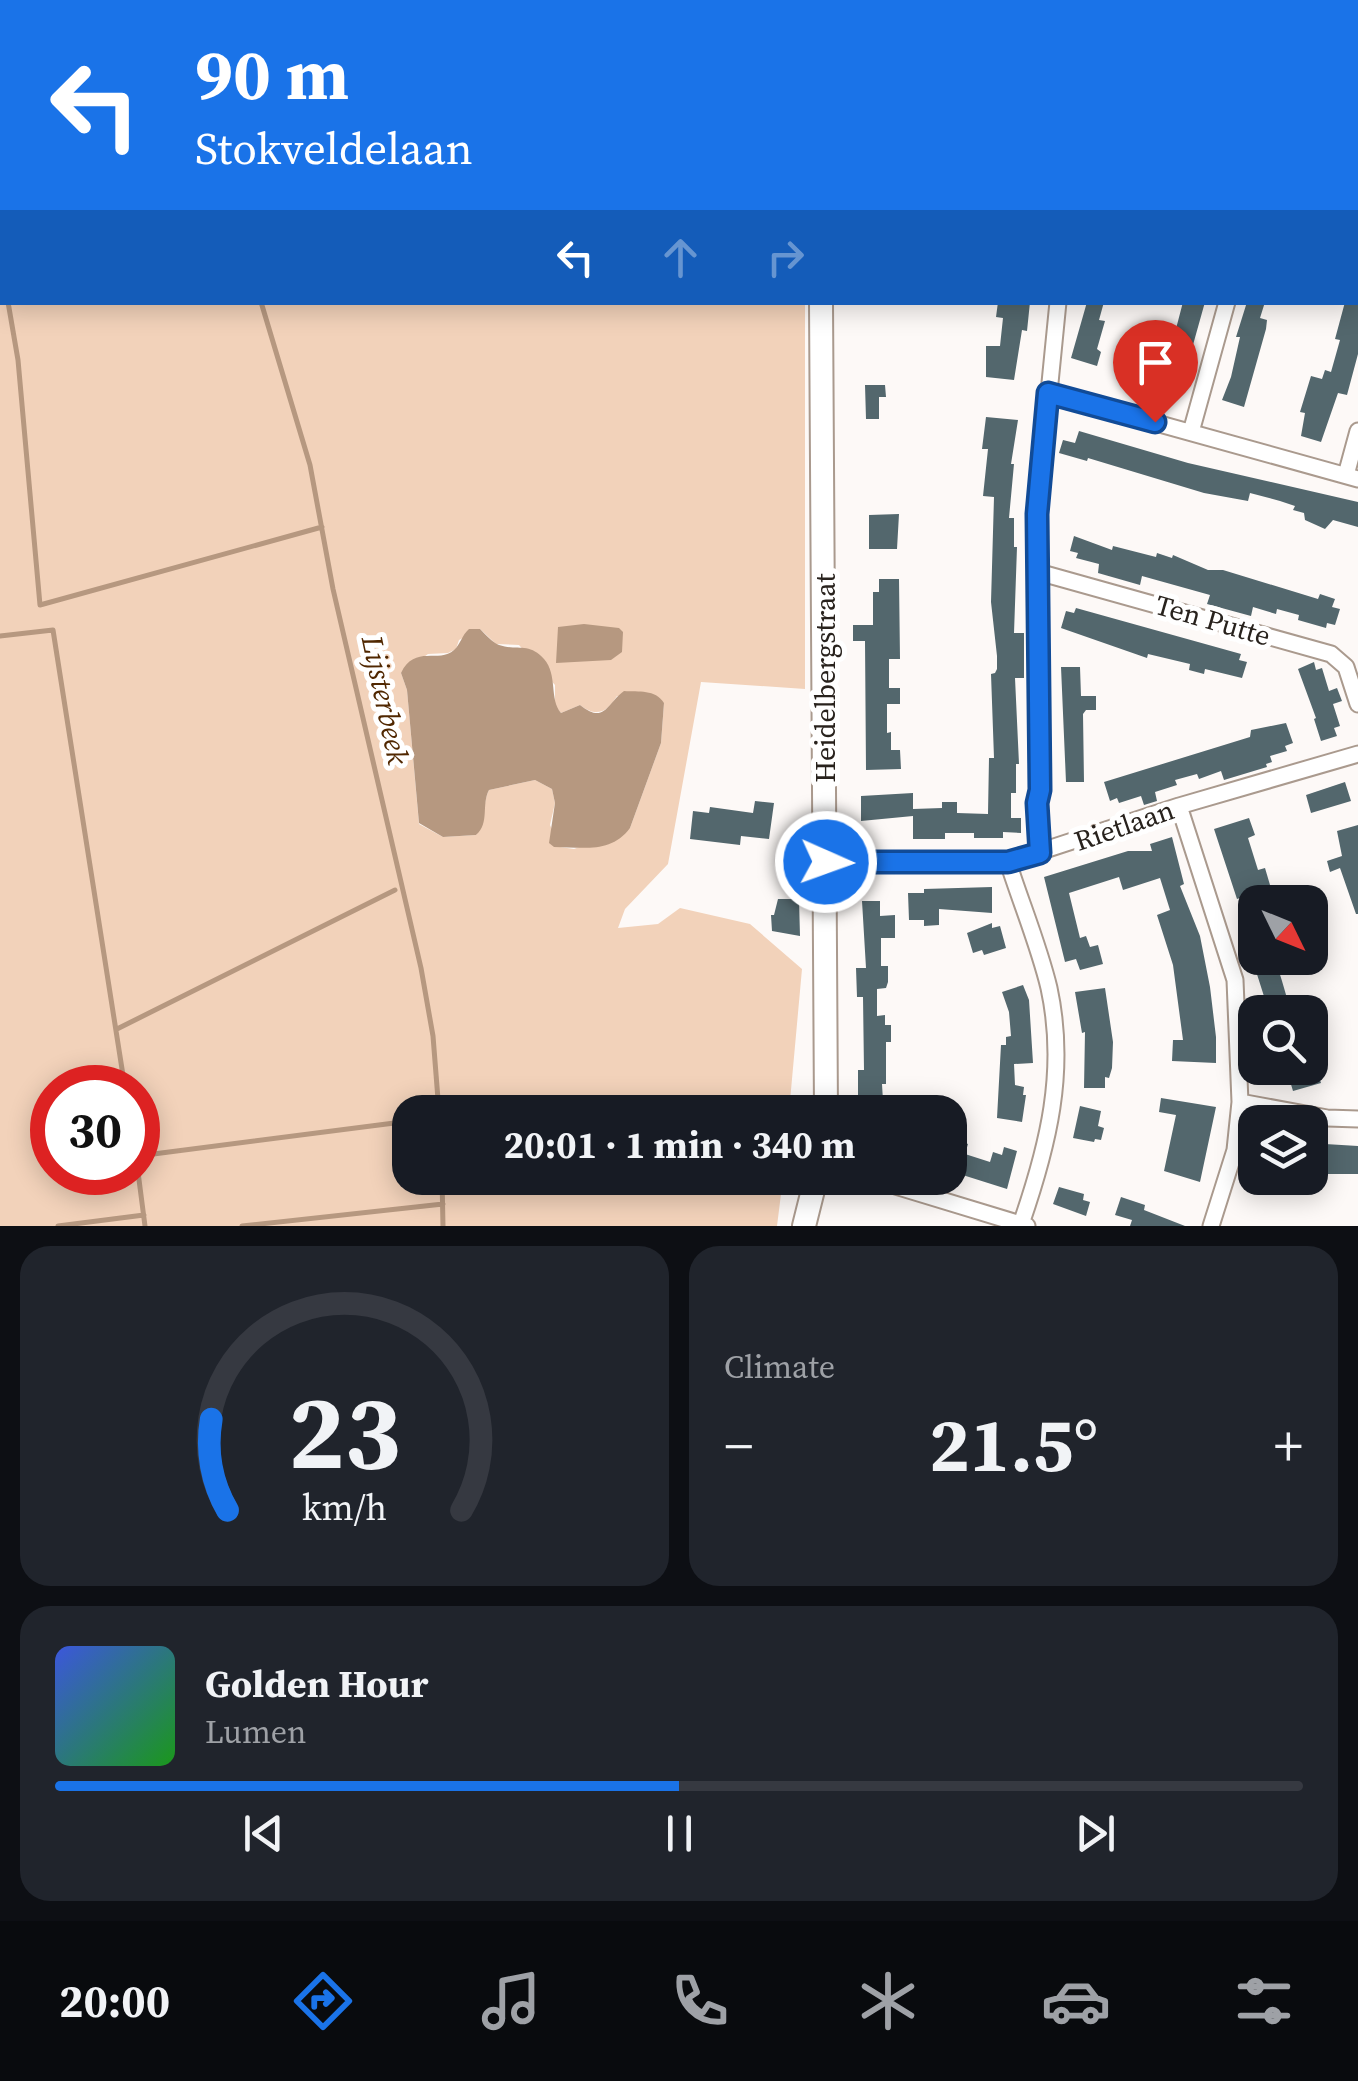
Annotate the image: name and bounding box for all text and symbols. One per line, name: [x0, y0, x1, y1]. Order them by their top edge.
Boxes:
text: 90 m: [195, 26, 349, 122]
icon: left: [30, 40, 160, 170]
text: Stokveldelaan: [195, 117, 473, 179]
icon: left: [548, 230, 603, 285]
icon: ahead: [653, 230, 708, 285]
icon: right: [758, 230, 813, 285]
pin: [1113, 320, 1198, 423]
icon: arrive: [1128, 335, 1183, 390]
street label: Heidelbergstraat: [806, 572, 844, 783]
street label: Ten Putte: [1151, 585, 1275, 655]
water label: Lijsterbeek: [352, 631, 419, 769]
street label: Rietlaan: [1069, 790, 1179, 860]
position arrow: [774, 810, 878, 914]
north arrow: [1238, 885, 1328, 975]
map controls: [1238, 885, 1328, 1195]
button: search: [1238, 995, 1328, 1085]
speed limit sign: 30: [30, 1065, 160, 1195]
button: layers: [1238, 1105, 1328, 1195]
text: 20:01 · 1 min · 340 m: [503, 1119, 856, 1171]
text: Climate: [724, 1345, 835, 1389]
text: 23: [288, 1360, 401, 1503]
text: 21.5°: [929, 1393, 1098, 1496]
text: −: [724, 1408, 753, 1483]
text: +: [1274, 1408, 1303, 1483]
text: km/h: [302, 1483, 387, 1532]
text: Golden Hour: [205, 1658, 428, 1710]
text: Lumen: [205, 1710, 307, 1754]
icon: previous: [236, 1806, 291, 1861]
icon: pause: [652, 1806, 707, 1861]
icon: next: [1068, 1806, 1123, 1861]
icon: directions: [288, 1966, 358, 2036]
icon: music: [476, 1966, 546, 2036]
icon: phone: [665, 1966, 735, 2036]
icon: climate: [853, 1966, 923, 2036]
icon: car: [1041, 1966, 1111, 2036]
icon: filters: [1229, 1966, 1299, 2036]
text: 20:00: [59, 1970, 170, 2032]

